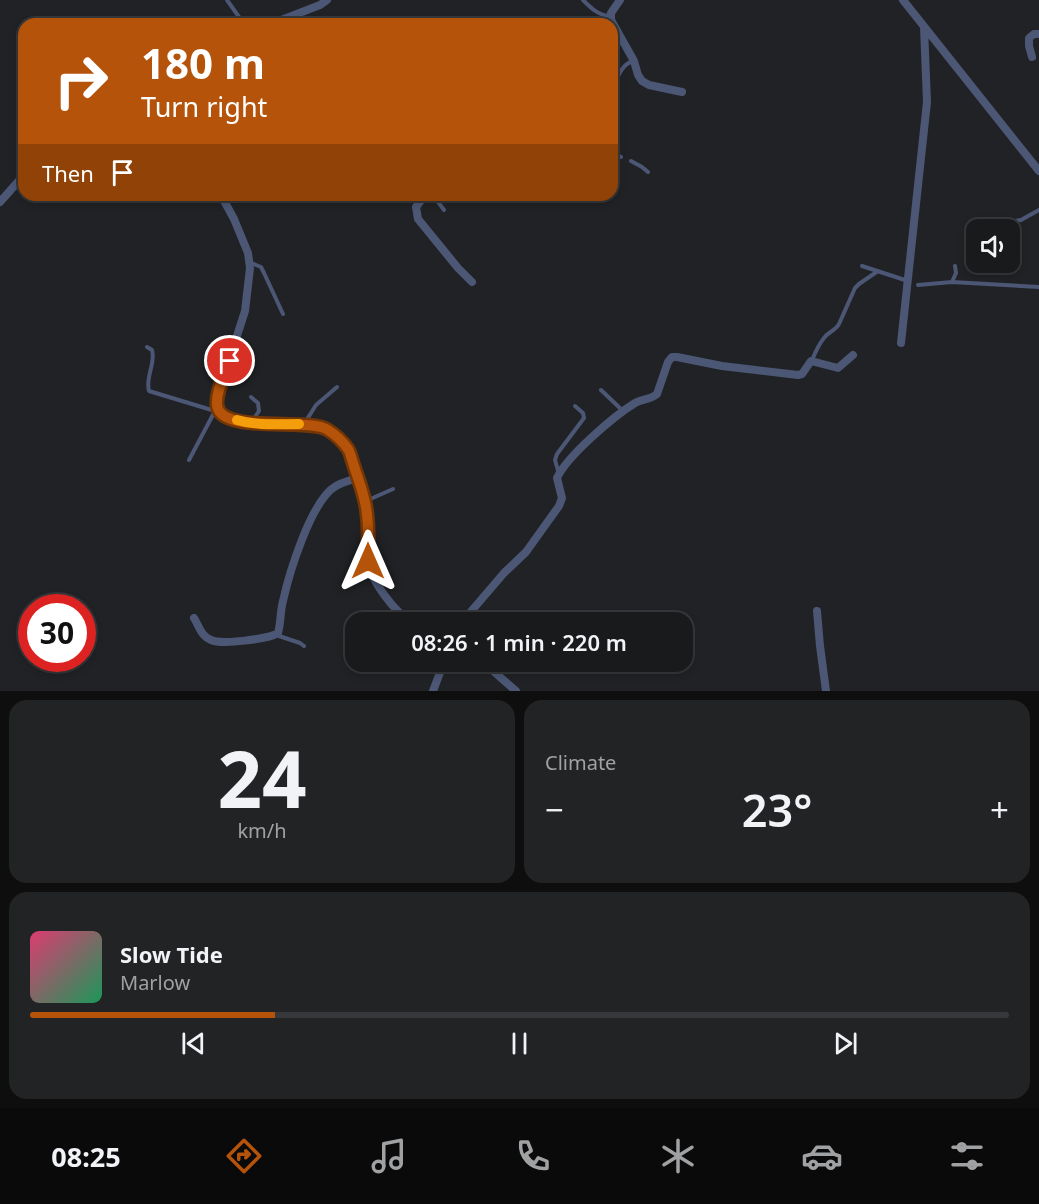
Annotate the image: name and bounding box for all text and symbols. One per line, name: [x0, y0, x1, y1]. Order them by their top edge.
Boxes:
text: 180 m: [141, 34, 265, 91]
icon: right: [42, 42, 120, 120]
text: Turn right: [141, 88, 267, 125]
icon: arrive: [106, 156, 139, 189]
text: Then: [42, 158, 94, 188]
map controls: [966, 219, 1020, 273]
button: sound: [966, 219, 1020, 273]
pin: [204, 335, 255, 386]
icon: arrive: [213, 344, 246, 377]
position arrow: [336, 529, 400, 593]
speed limit sign: 30: [18, 594, 96, 672]
text: 08:26 · 1 min · 220 m: [411, 627, 627, 657]
text: 24: [217, 725, 307, 831]
text: Climate: [545, 749, 616, 776]
text: 23°: [742, 779, 812, 840]
text: −: [545, 787, 564, 832]
text: +: [990, 787, 1009, 832]
text: km/h: [237, 817, 287, 844]
text: Slow Tide: [120, 939, 223, 969]
text: Marlow: [120, 969, 190, 996]
icon: previous: [177, 1027, 210, 1060]
icon: pause: [503, 1027, 536, 1060]
icon: next: [829, 1027, 862, 1060]
icon: directions: [223, 1135, 265, 1177]
icon: music: [368, 1135, 410, 1177]
icon: phone: [512, 1135, 554, 1177]
icon: climate: [657, 1135, 699, 1177]
icon: car: [801, 1135, 843, 1177]
icon: filters: [946, 1135, 988, 1177]
text: 08:25: [51, 1138, 121, 1175]

